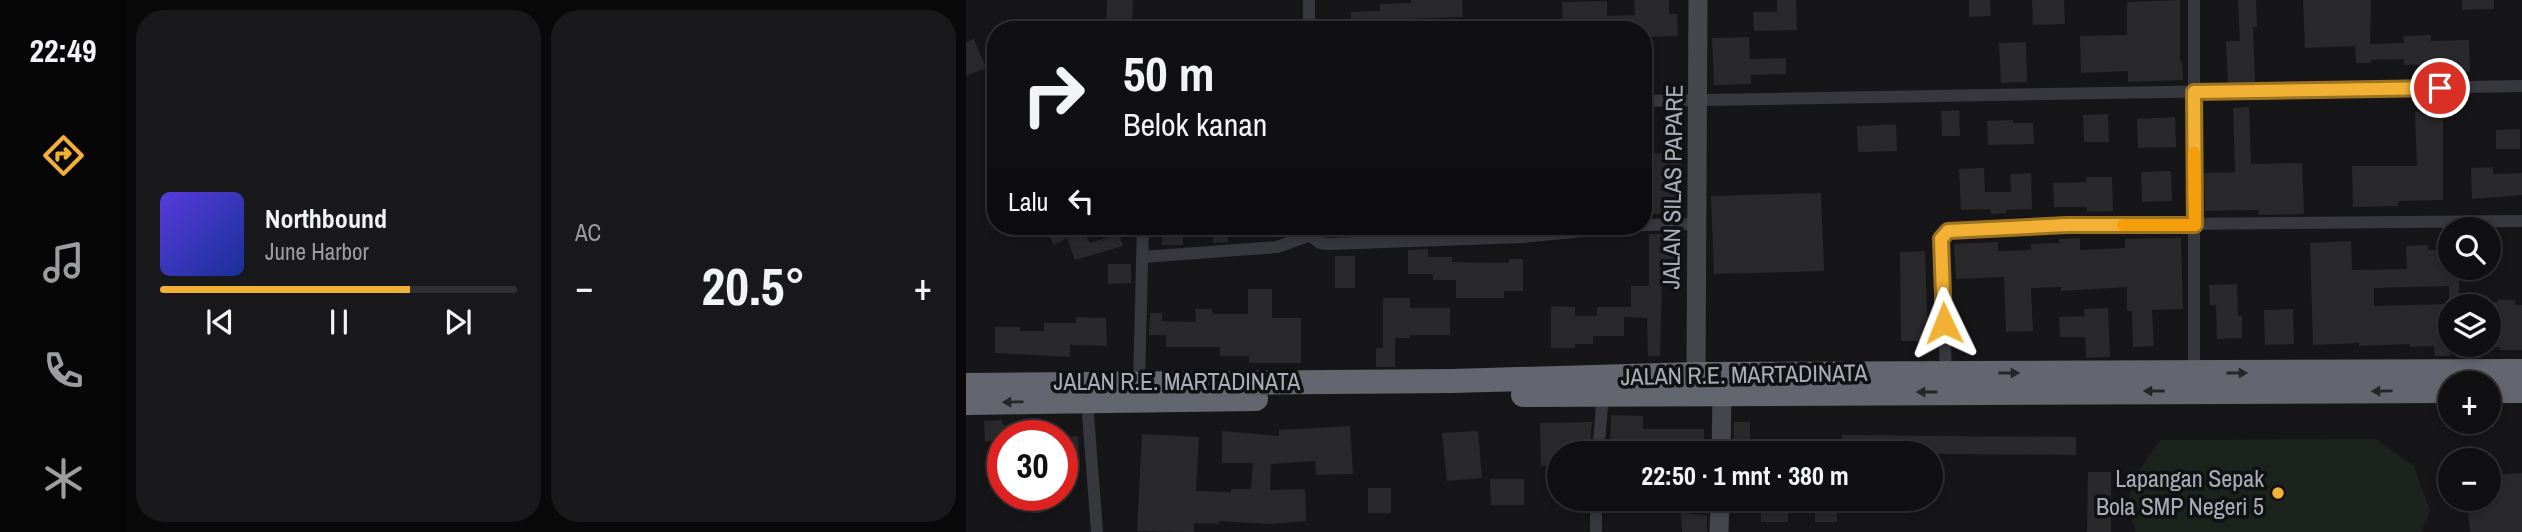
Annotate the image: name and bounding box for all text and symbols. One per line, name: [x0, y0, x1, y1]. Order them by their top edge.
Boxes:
text: 22:49: [29, 29, 97, 72]
text: 50 m: [1123, 40, 1215, 106]
icon: right: [1008, 49, 1099, 140]
pin: [2410, 58, 2470, 118]
icon: arrive: [2421, 69, 2459, 107]
street label: JALAN SILAS PAPARE: [1654, 84, 1690, 290]
text: Belok kanan: [1123, 103, 1267, 146]
icon: directions: [39, 131, 88, 180]
icon: left: [1062, 182, 1100, 220]
text: Lalu: [1008, 184, 1048, 219]
text: Northbound: [265, 201, 387, 236]
text: AC: [575, 217, 601, 248]
map controls: [2438, 217, 2501, 511]
button: search: [2438, 217, 2501, 280]
text: June Harbor: [265, 236, 369, 267]
icon: music: [39, 238, 88, 287]
text: 20.5°: [702, 251, 805, 321]
text: −: [575, 261, 593, 312]
text: +: [914, 261, 932, 312]
position arrow: [1907, 286, 1981, 360]
button: layers: [2438, 294, 2501, 357]
icon: previous: [201, 303, 239, 341]
icon: pause: [320, 303, 358, 341]
icon: next: [439, 303, 477, 341]
icon: phone: [39, 346, 88, 395]
street label: JALAN R.E. MARTADINATA: [1620, 356, 1869, 392]
street label: JALAN R.E. MARTADINATA: [1054, 365, 1301, 397]
one-way arrow: [1998, 367, 2020, 379]
one-way arrow: [2226, 367, 2248, 379]
button: +: [2438, 371, 2501, 434]
one-way arrow: [2143, 385, 2165, 397]
one-way arrow: [2371, 385, 2393, 397]
one-way arrow: [1916, 386, 1938, 398]
one-way arrow: [1002, 397, 1024, 408]
speed limit sign: 30: [987, 420, 1078, 511]
button: −: [2438, 448, 2501, 511]
icon: climate: [39, 454, 88, 503]
text: 22:50 · 1 mnt · 380 m: [1641, 458, 1849, 493]
place label: Lapangan Sepak Bola SMP Negeri 5: [2096, 462, 2264, 522]
marker: Lapangan Sepak Bola SMP Negeri 5: [2270, 485, 2286, 501]

